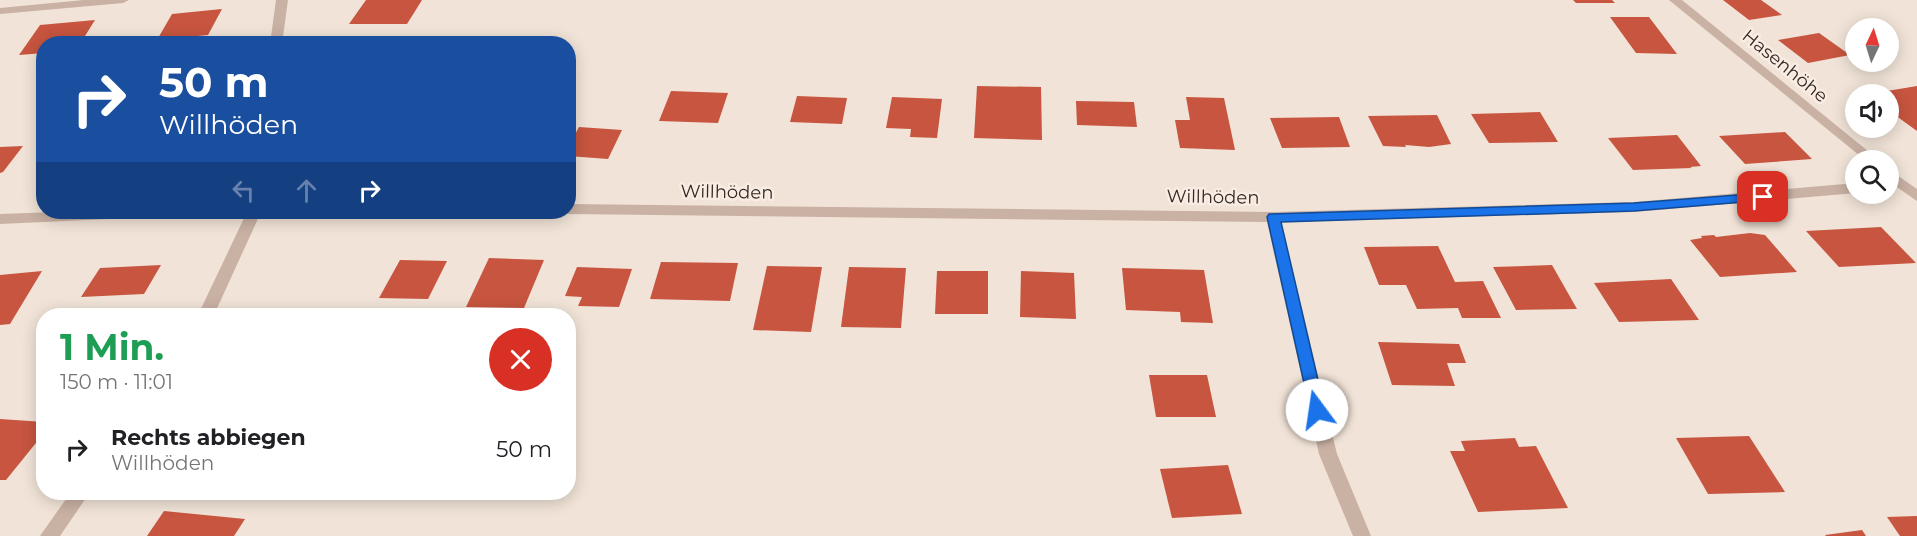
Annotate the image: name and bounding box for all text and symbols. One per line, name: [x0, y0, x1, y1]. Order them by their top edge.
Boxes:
north arrow: [1845, 18, 1899, 72]
map controls: [1845, 18, 1899, 204]
street label: Hasenhöhe: [1738, 25, 1832, 107]
text: 50 m: [159, 56, 268, 108]
icon: right: [60, 60, 138, 138]
button: sound: [1845, 84, 1899, 138]
text: Willhöden: [159, 108, 298, 141]
button: search: [1845, 150, 1899, 204]
pin: [1737, 171, 1788, 222]
icon: left: [227, 174, 260, 207]
icon: ahead: [290, 174, 323, 207]
icon: right: [353, 174, 386, 207]
street label: Willhöden: [680, 180, 774, 204]
icon: arrive: [1746, 180, 1779, 213]
street label: Willhöden: [1166, 185, 1260, 209]
text: 1 Min.: [60, 325, 164, 369]
button: close: [489, 328, 552, 391]
text: 150 m · 11:01: [60, 370, 173, 394]
position arrow: [1285, 378, 1349, 442]
text: Rechts abbiegen: [111, 424, 306, 451]
icon: right: [60, 433, 93, 466]
text: 50 m: [496, 436, 552, 463]
text: Willhöden: [111, 451, 214, 475]

